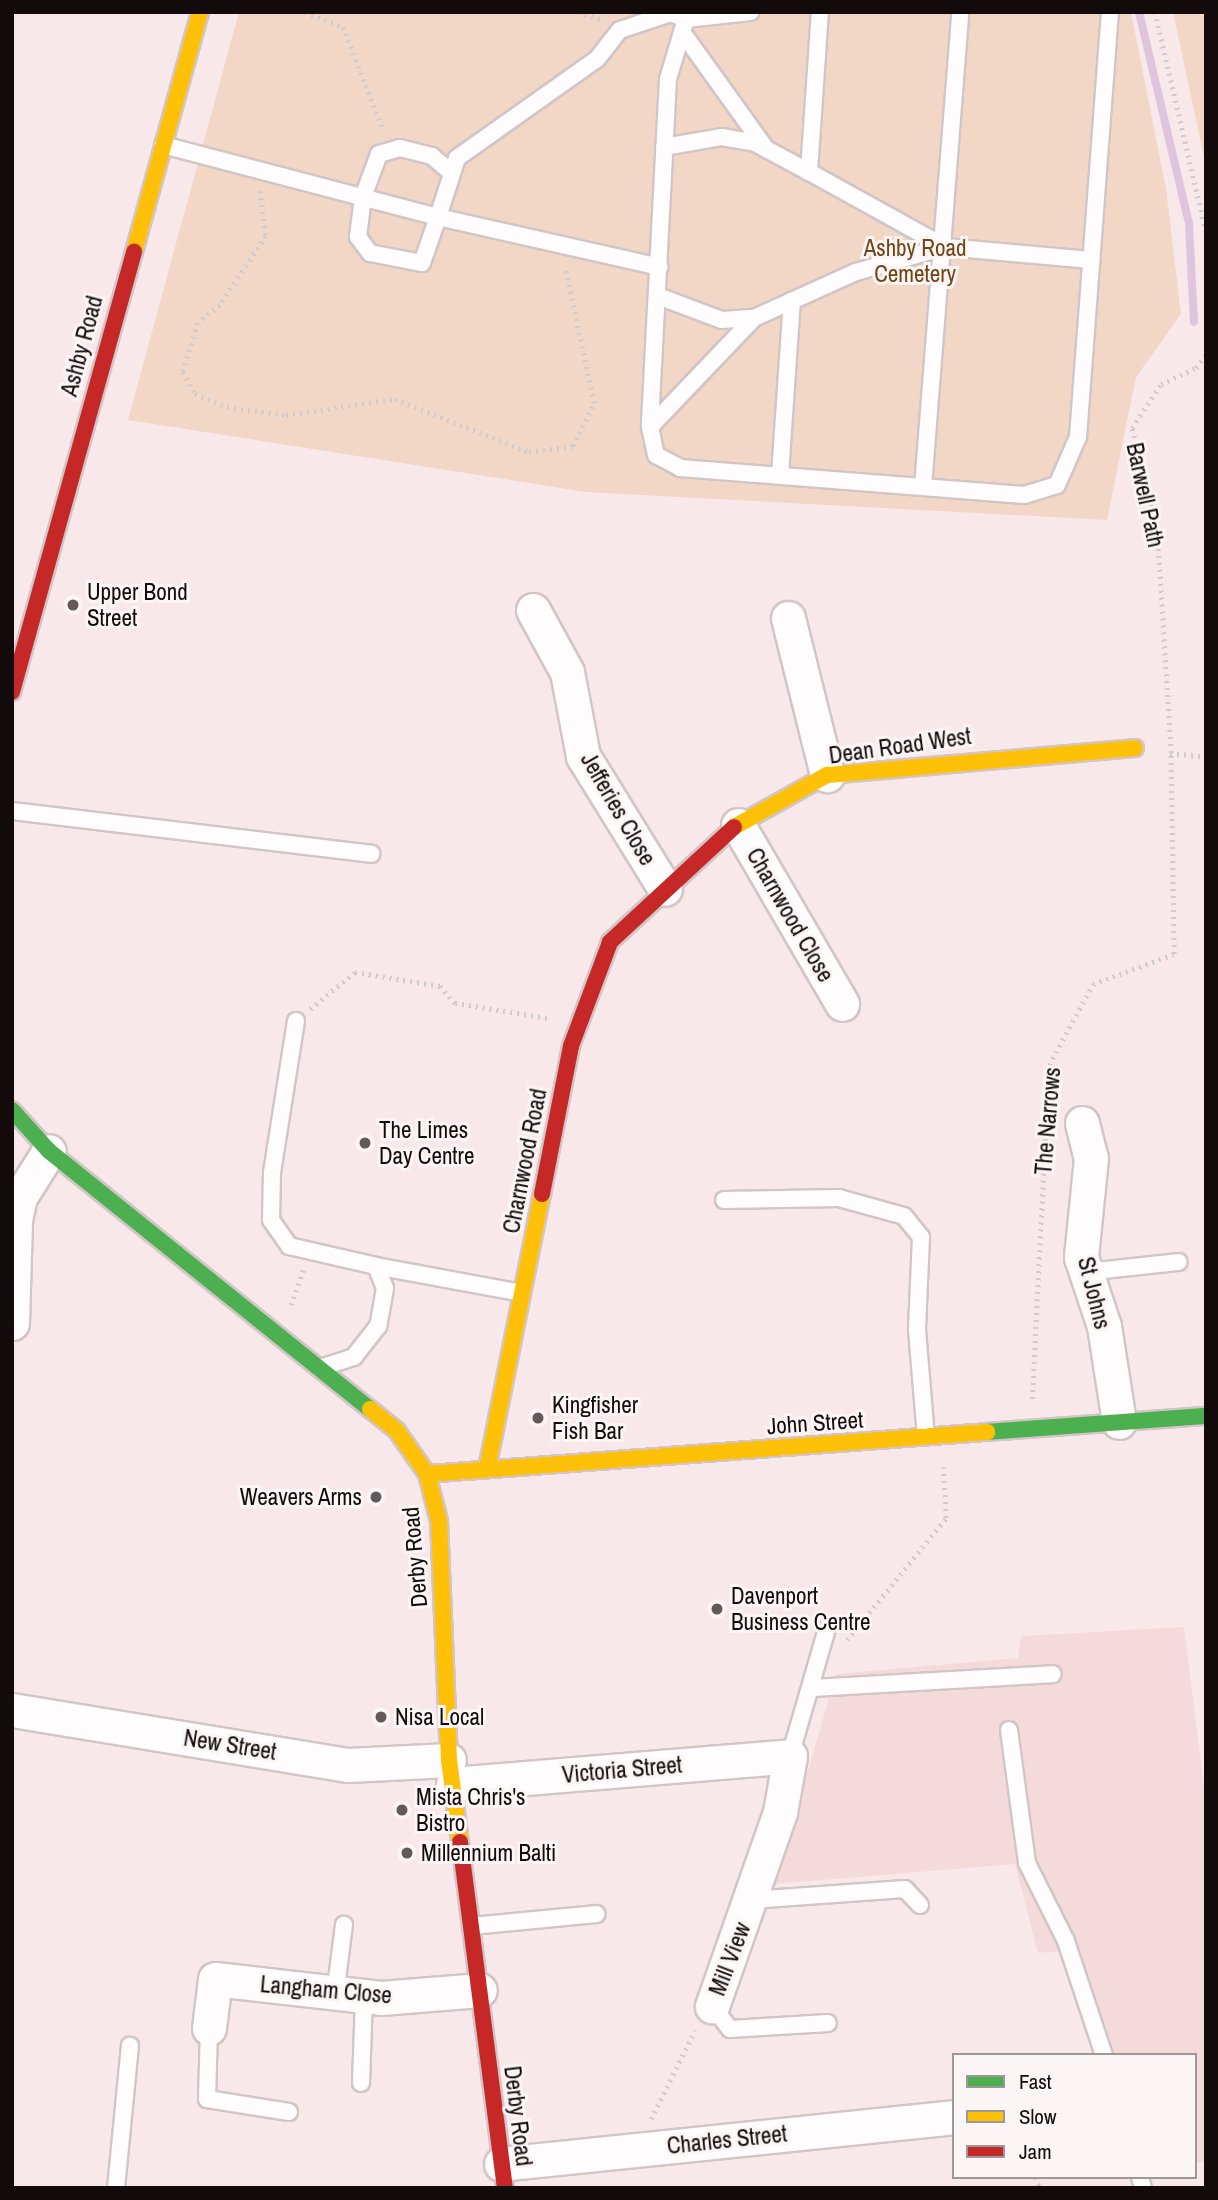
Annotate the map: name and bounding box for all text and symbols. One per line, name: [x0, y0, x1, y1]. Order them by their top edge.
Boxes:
park label: Ashby Road Cemetery: [864, 234, 966, 288]
street label: Ashby Road: [55, 293, 109, 399]
street label: Barwell Path: [1120, 440, 1170, 550]
place label: Upper Bond Street: [87, 578, 188, 632]
marker: Upper Bond Street: [65, 597, 81, 613]
street label: Dean Road West: [827, 722, 973, 770]
street label: Jefferies Close: [575, 748, 661, 870]
street label: Charnwood Close: [741, 843, 839, 987]
street label: The Narrows: [1030, 1066, 1066, 1176]
street label: Charnwood Road: [497, 1086, 553, 1236]
place label: The Limes Day Centre: [379, 1116, 474, 1170]
marker: The Limes Day Centre: [357, 1135, 373, 1151]
street label: St Johns: [1072, 1254, 1116, 1332]
place label: Kingfisher Fish Bar: [552, 1391, 638, 1445]
street label: John Street: [766, 1406, 864, 1440]
marker: Kingfisher Fish Bar: [530, 1410, 546, 1426]
place label: Weavers Arms: [239, 1483, 362, 1511]
marker: Weavers Arms: [368, 1489, 384, 1505]
street label: Derby Road: [397, 1506, 433, 1608]
place label: Davenport Business Centre: [731, 1582, 870, 1636]
marker: Davenport Business Centre: [709, 1601, 725, 1617]
place label: Nisa Local: [395, 1703, 484, 1731]
marker: Nisa Local: [373, 1709, 389, 1725]
street label: New Street: [182, 1724, 278, 1766]
street label: Victoria Street: [561, 1751, 683, 1789]
place label: Mista Chris's Bistro: [416, 1783, 525, 1837]
marker: Mista Chris's Bistro: [394, 1802, 410, 1818]
place label: Millennium Balti: [421, 1839, 556, 1867]
marker: Millennium Balti: [399, 1845, 415, 1861]
street label: Mill View: [703, 1918, 757, 2000]
street label: Langham Close: [259, 1970, 393, 2010]
legend: [952, 2053, 1197, 2179]
street label: Derby Road: [498, 2064, 538, 2168]
text: Fast: [1019, 2067, 1052, 2096]
text: Slow: [1019, 2102, 1056, 2131]
street label: Charles Street: [666, 2120, 788, 2160]
text: Jam: [1019, 2137, 1052, 2166]

